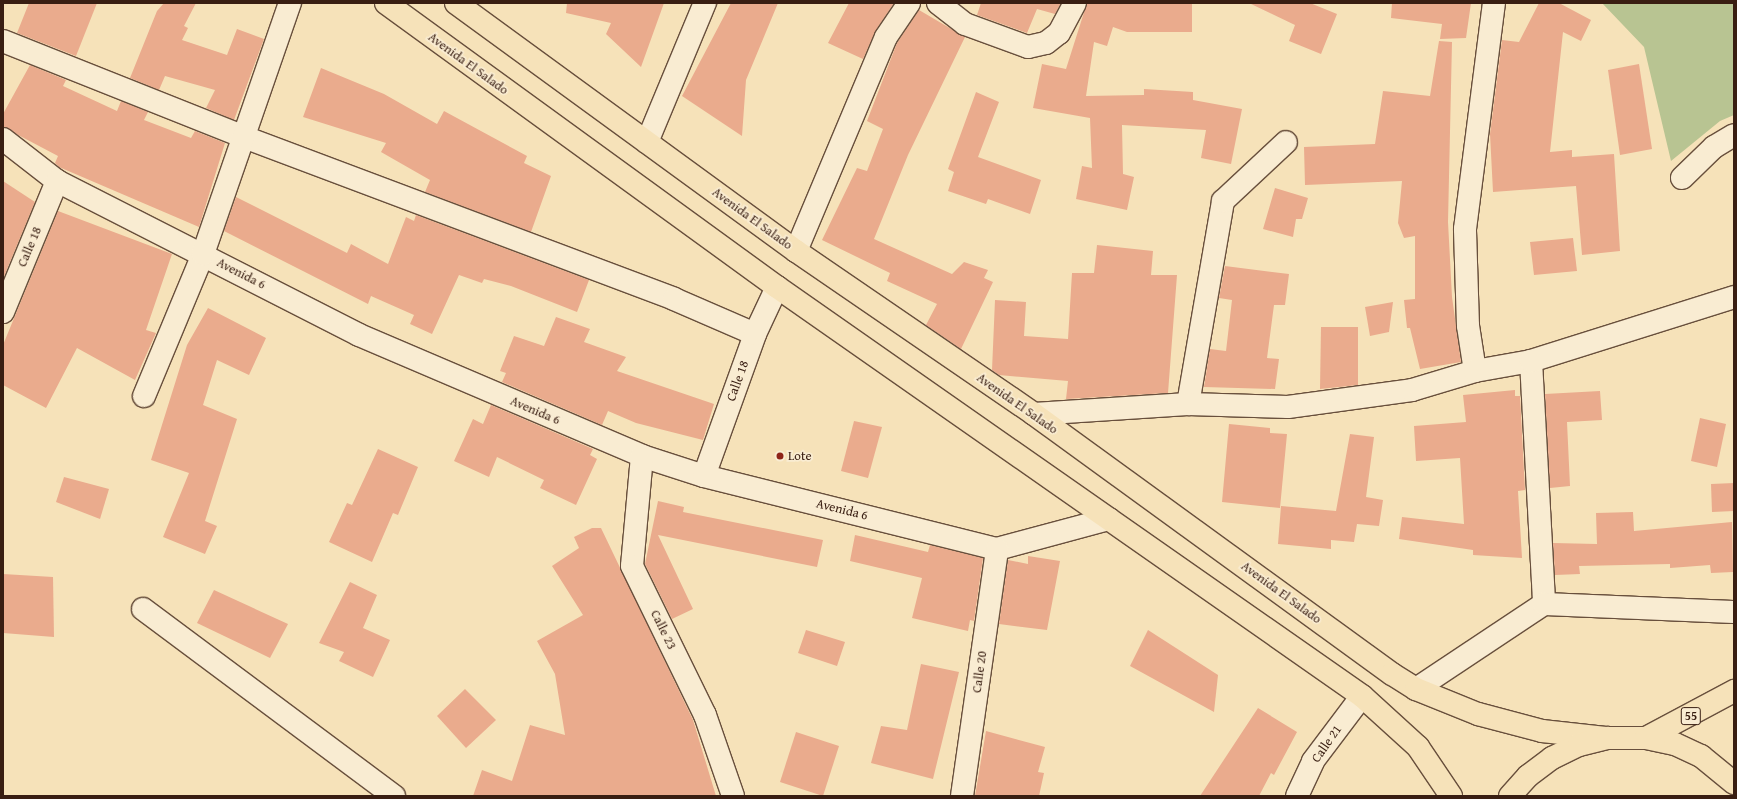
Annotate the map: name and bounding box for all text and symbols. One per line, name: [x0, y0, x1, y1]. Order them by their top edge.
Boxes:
street label: Avenida El Salado: [425, 30, 511, 98]
street label: Avenida El Salado: [709, 185, 795, 253]
street label: Calle 18: [15, 225, 45, 269]
street label: Avenida 6: [214, 255, 268, 293]
street label: Calle 18: [723, 359, 753, 403]
street label: Avenida El Salado: [973, 370, 1061, 438]
street label: Avenida 6: [508, 394, 562, 428]
place label: Lote: [788, 448, 812, 464]
marker: Lote: [775, 451, 785, 461]
street label: Avenida 6: [815, 496, 869, 524]
street label: Avenida El Salado: [1238, 559, 1324, 627]
street label: Calle 23: [647, 608, 679, 652]
street label: Calle 20: [969, 650, 991, 694]
road number: 55: [1680, 706, 1702, 726]
street label: Calle 21: [1309, 722, 1345, 766]

